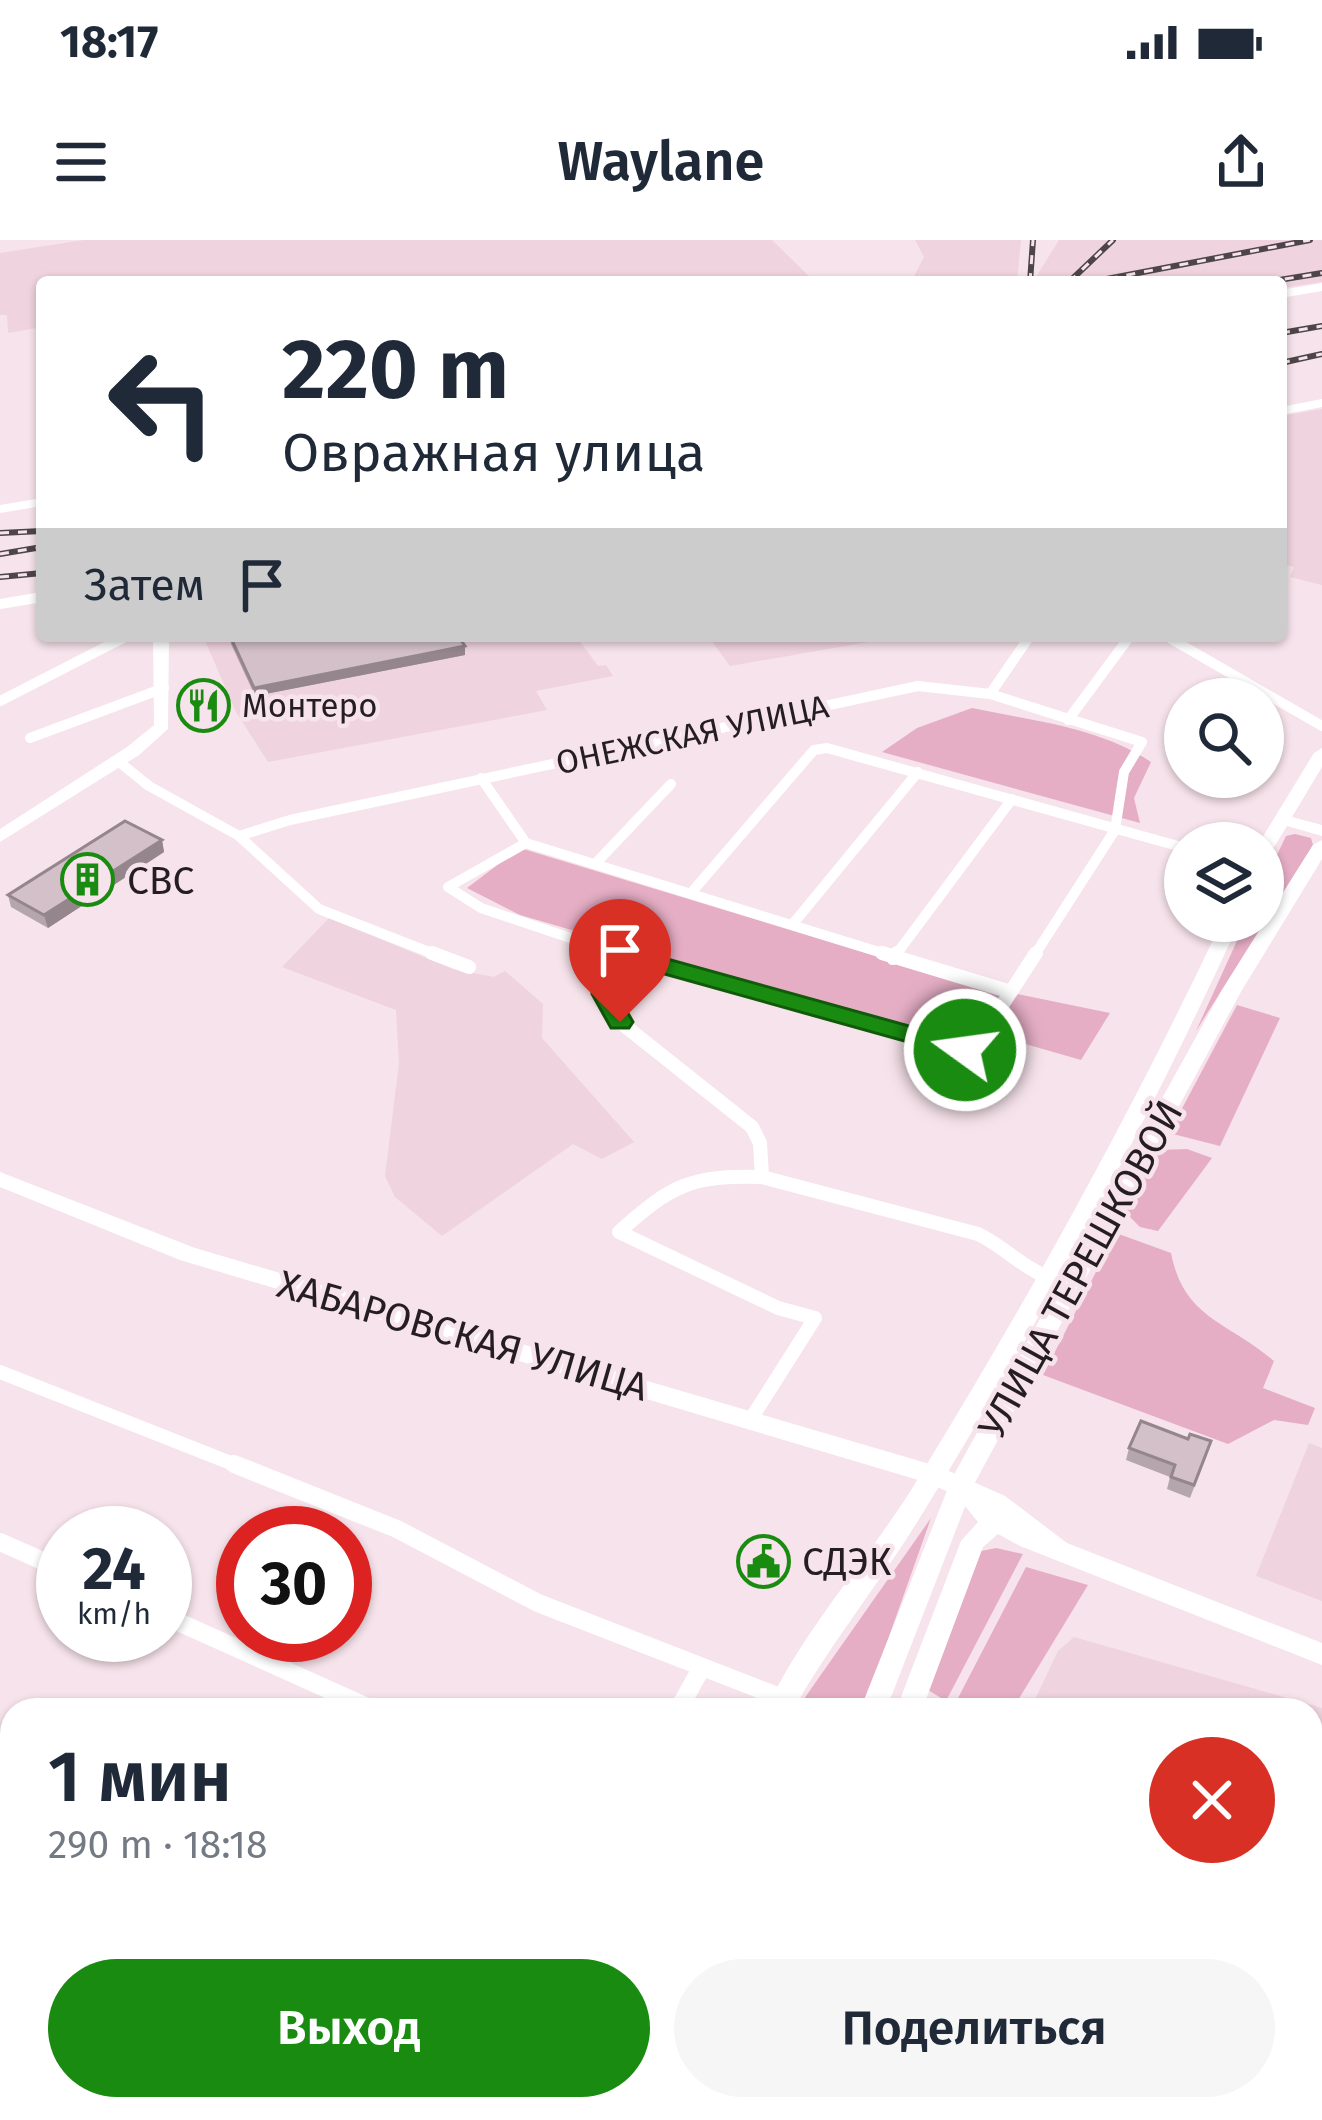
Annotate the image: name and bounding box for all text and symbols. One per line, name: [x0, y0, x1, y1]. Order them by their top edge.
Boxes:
text: 18:17: [60, 15, 158, 69]
icon: menu: [48, 129, 114, 195]
icon: share: [1208, 129, 1274, 195]
text: Waylane: [558, 130, 764, 194]
text: 220 m: [282, 319, 509, 420]
icon: left: [84, 324, 240, 480]
text: Овражная улица: [282, 421, 705, 485]
icon: arrive: [229, 552, 295, 618]
text: Затем: [84, 558, 205, 612]
restaurant icon: Монтеро: [175, 677, 231, 733]
map controls: [1164, 678, 1284, 942]
button: search: [1164, 678, 1284, 798]
place label: Монтеро: [242, 686, 377, 726]
street label: ОНЕЖСКАЯ УЛИЦА: [552, 687, 832, 783]
button: layers: [1164, 822, 1284, 942]
building icon: СВС: [60, 852, 116, 908]
place label: СВС: [127, 858, 195, 904]
pin: [569, 899, 671, 1022]
icon: arrive: [587, 917, 653, 983]
position arrow: [902, 987, 1028, 1113]
street label: УЛИЦА ТЕРЕШКОВОЙ: [969, 1093, 1193, 1446]
street label: ХАБАРОВСКАЯ УЛИЦА: [272, 1261, 654, 1411]
speed limit sign: 30: [216, 1506, 372, 1662]
text: 24: [82, 1533, 146, 1605]
public building icon: СДЭК: [735, 1533, 791, 1589]
place label: СДЭК: [802, 1539, 892, 1585]
text: km/h: [77, 1596, 151, 1632]
text: 1 мин: [48, 1734, 232, 1820]
button: close: [1149, 1737, 1275, 1863]
text: 290 m · 18:18: [48, 1822, 268, 1868]
button: Выход: [48, 1959, 650, 2097]
button: Поделиться: [674, 1959, 1275, 2097]

